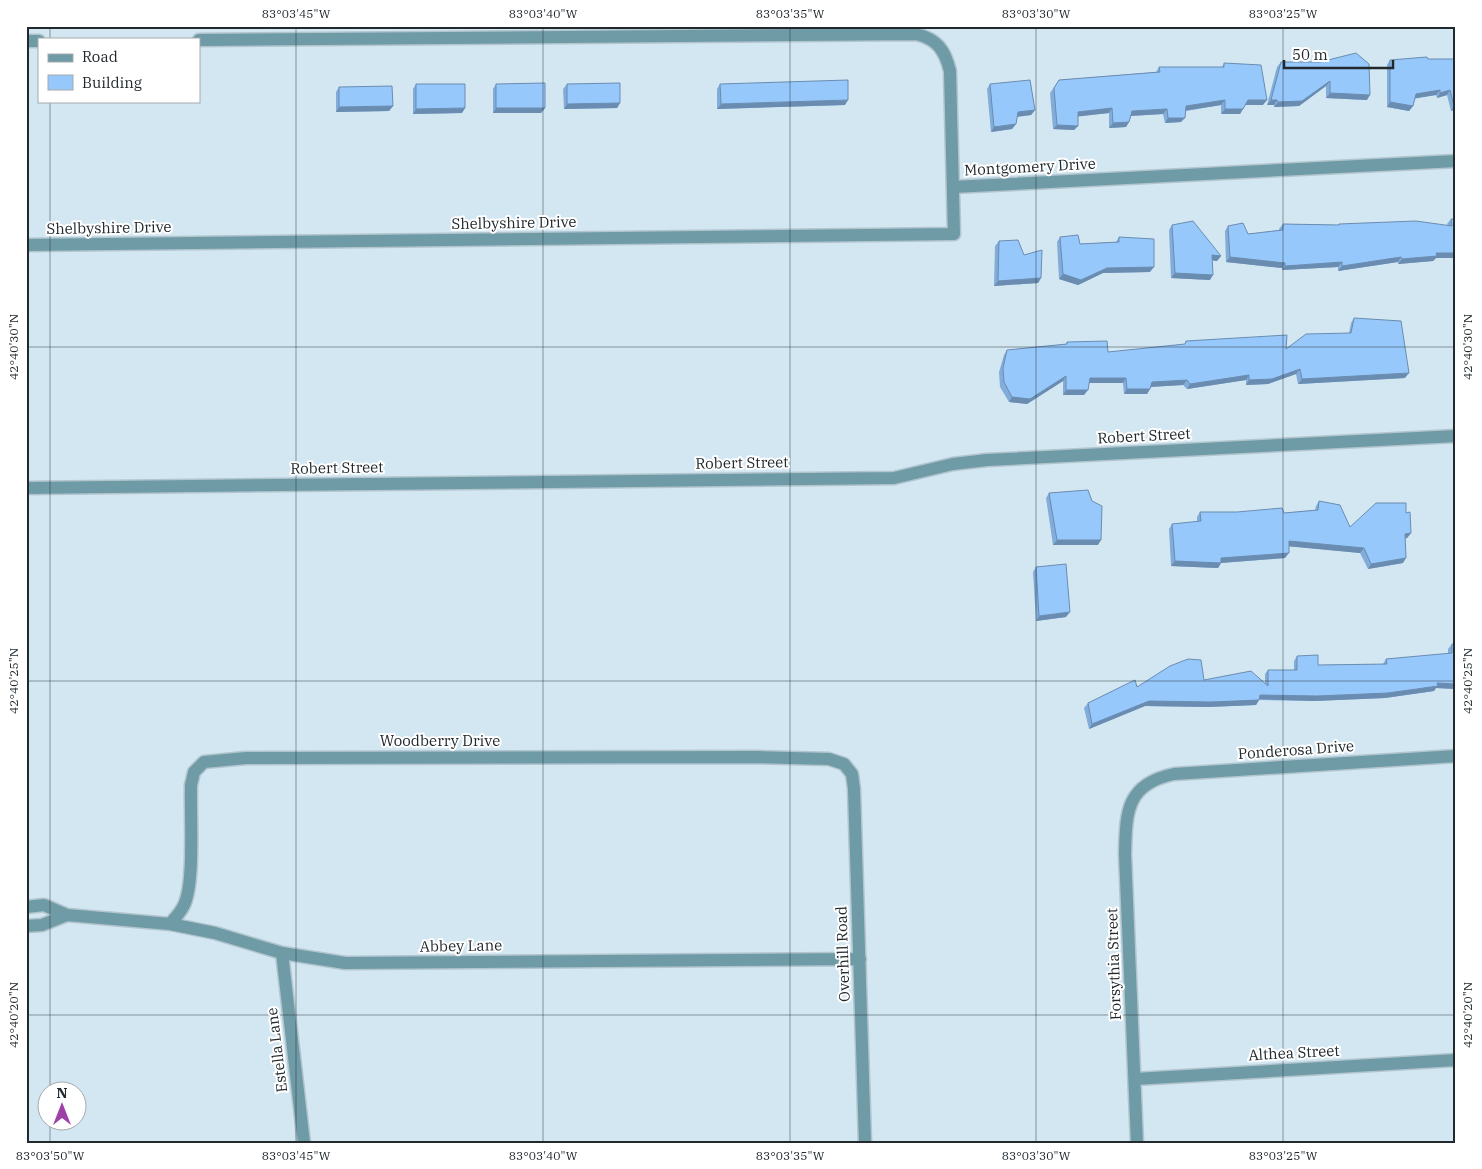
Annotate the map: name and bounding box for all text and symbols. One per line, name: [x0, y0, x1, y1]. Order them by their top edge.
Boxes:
text: 83°03'45"W: [262, 6, 331, 21]
text: 83°03'40"W: [509, 6, 578, 21]
text: 83°03'35"W: [756, 6, 825, 21]
text: 83°03'30"W: [1002, 6, 1071, 21]
text: 83°03'25"W: [1249, 6, 1318, 21]
legend: [38, 38, 200, 102]
scale bar: [1284, 38, 1393, 70]
text: 50 m: [1292, 45, 1328, 64]
text: Road: [82, 47, 118, 66]
text: Building: [82, 73, 142, 92]
street label: Montgomery Drive: [964, 154, 1096, 179]
street label: Shelbyshire Drive: [451, 212, 577, 233]
street label: Shelbyshire Drive: [46, 217, 172, 238]
text: 42°40'30"N: [6, 314, 21, 380]
text: 42°40'30"N: [1460, 314, 1475, 380]
street label: Robert Street: [1097, 424, 1191, 447]
street label: Robert Street: [695, 452, 789, 473]
street label: Robert Street: [290, 457, 384, 478]
text: 42°40'25"N: [6, 648, 21, 714]
text: 42°40'25"N: [1460, 648, 1475, 714]
street label: Woodberry Drive: [380, 731, 500, 750]
street label: Ponderosa Drive: [1237, 736, 1355, 763]
street label: Overhill Road: [831, 906, 854, 1002]
street label: Forsythia Street: [1102, 908, 1125, 1020]
street label: Abbey Lane: [420, 935, 502, 956]
text: 42°40'20"N: [6, 982, 21, 1048]
text: 42°40'20"N: [1460, 982, 1475, 1048]
street label: Estella Lane: [262, 1006, 291, 1094]
street label: Althea Street: [1248, 1041, 1340, 1064]
north arrow: [38, 1082, 88, 1132]
text: N: [56, 1084, 68, 1102]
text: 83°03'50"W: [16, 1148, 85, 1163]
text: 83°03'45"W: [262, 1148, 331, 1163]
text: 83°03'40"W: [509, 1148, 578, 1163]
text: 83°03'35"W: [756, 1148, 825, 1163]
text: 83°03'30"W: [1002, 1148, 1071, 1163]
text: 83°03'25"W: [1249, 1148, 1318, 1163]

